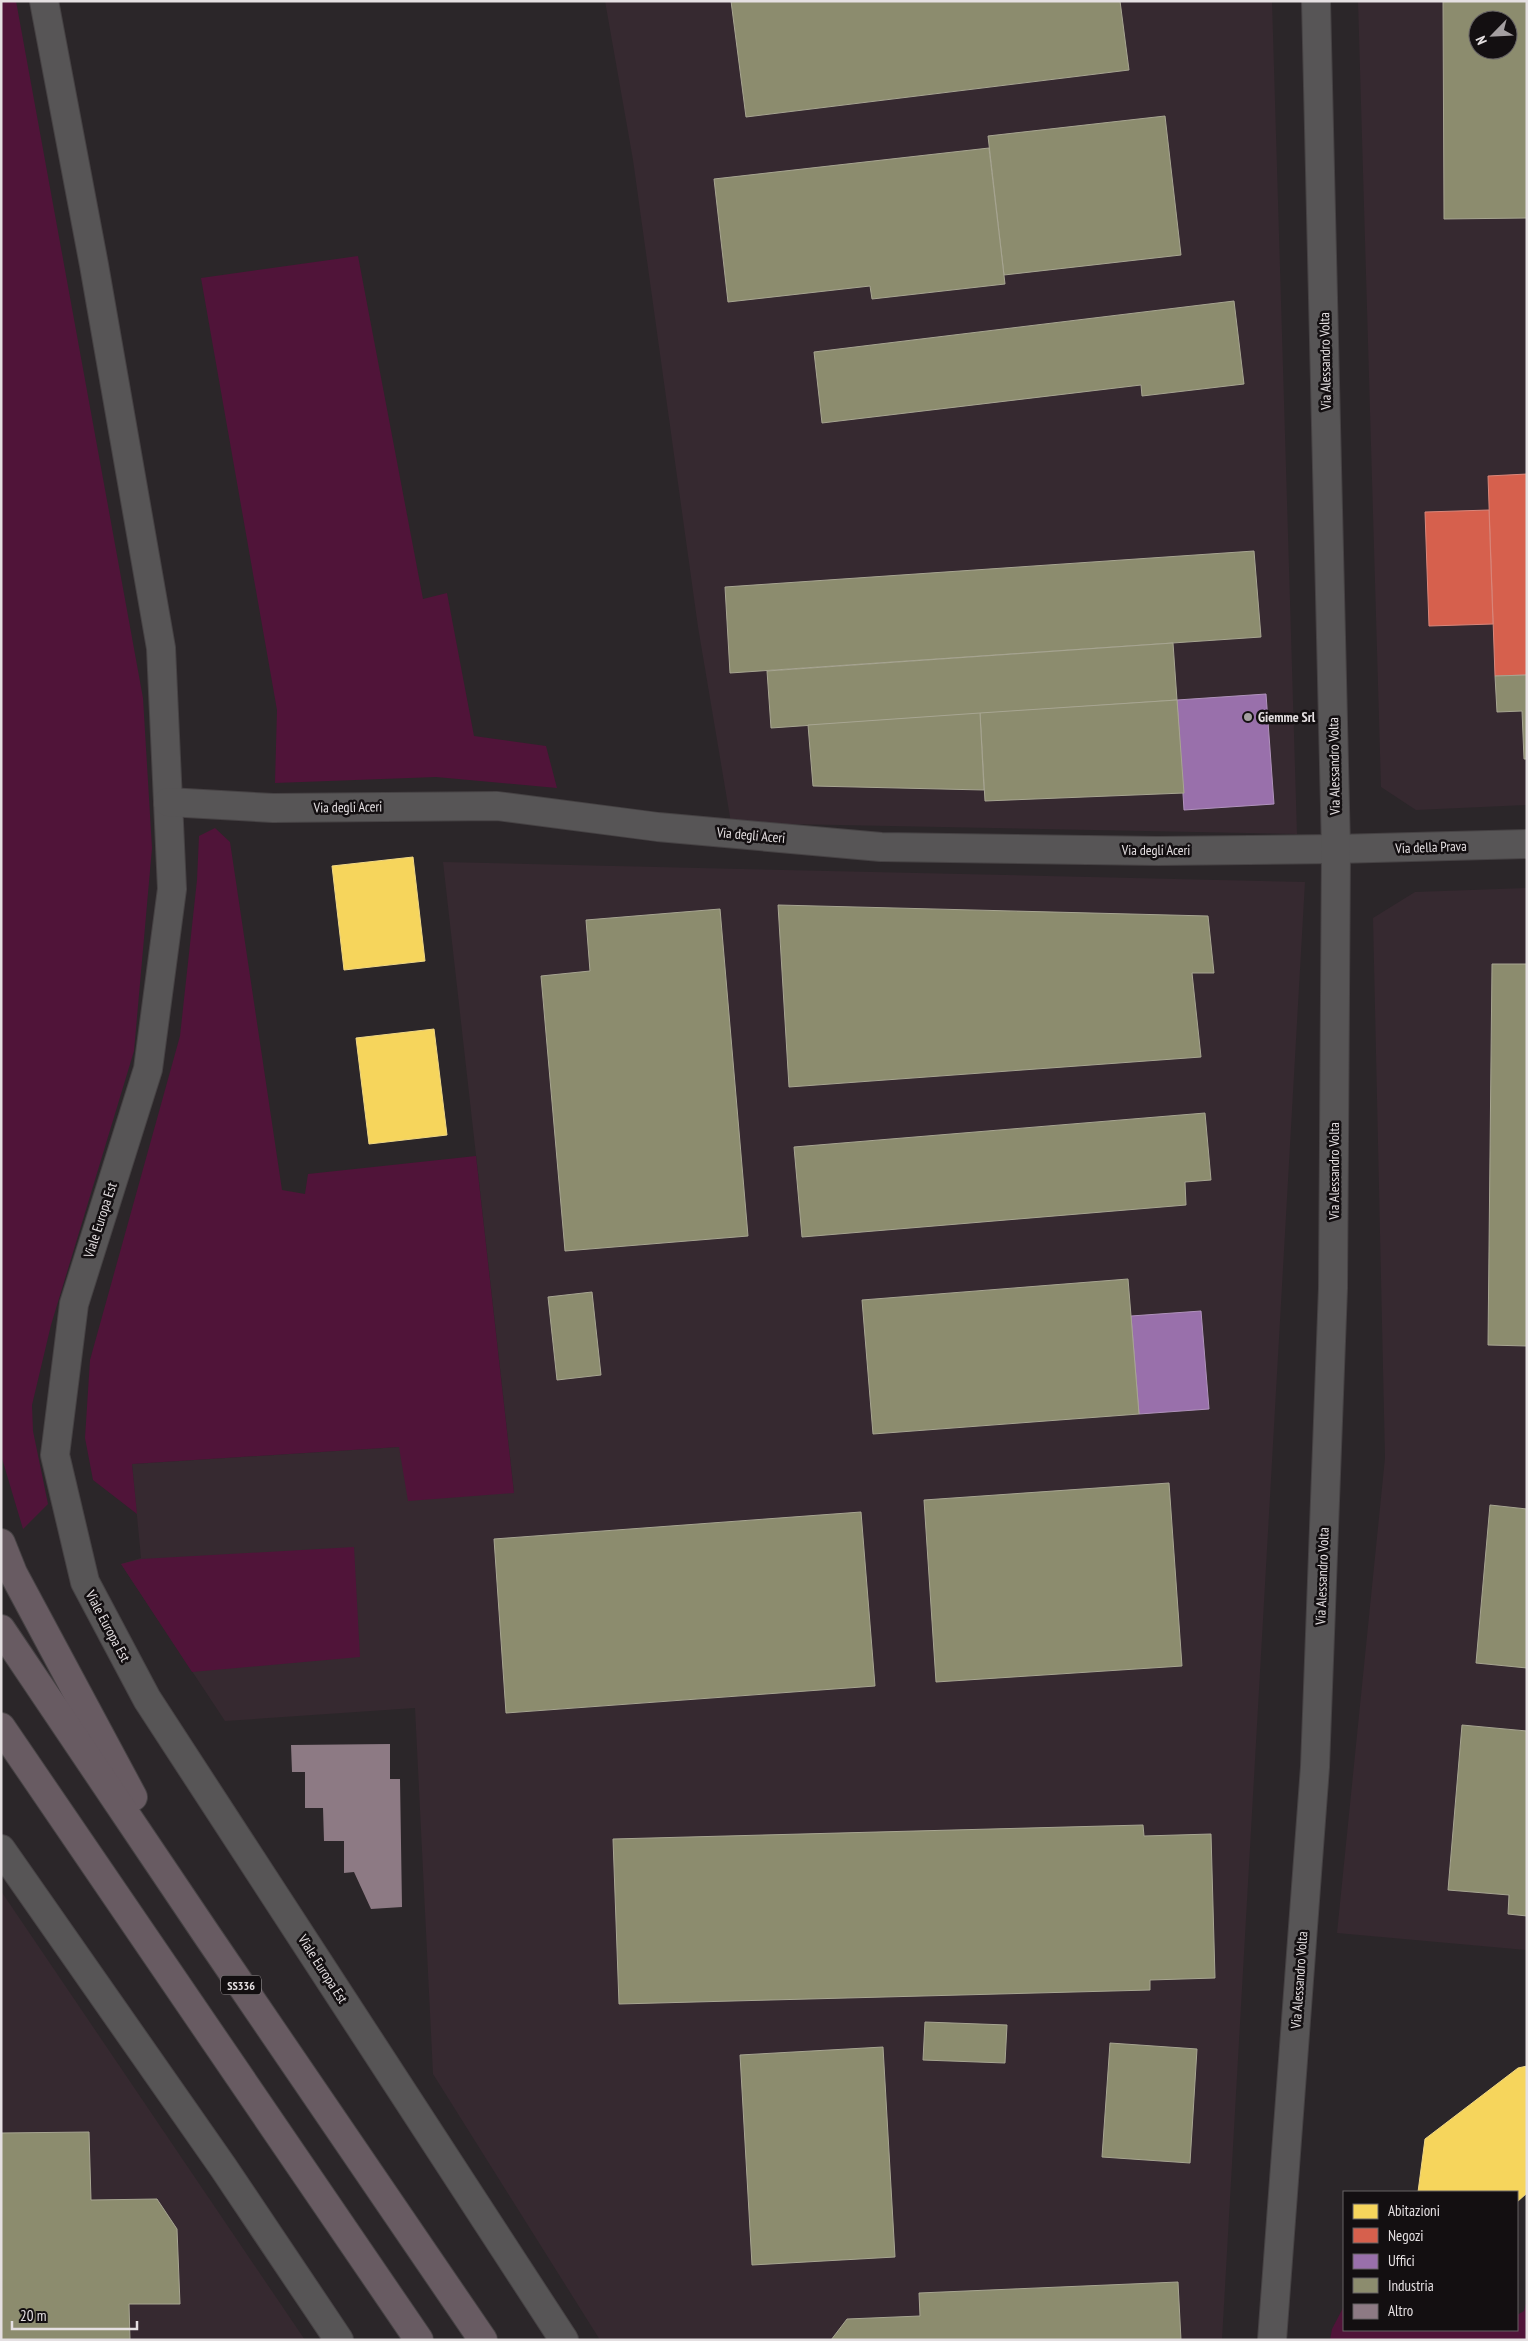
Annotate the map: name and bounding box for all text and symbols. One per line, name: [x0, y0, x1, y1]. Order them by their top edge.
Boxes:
north arrow: [1468, 10, 1518, 60]
text: N: [1471, 33, 1491, 47]
street label: Via Alessandro Volta: [1315, 312, 1335, 411]
place label: Giemme Srl: [1258, 708, 1316, 726]
marker: Giemme Srl: [1242, 711, 1254, 723]
street label: Via Alessandro Volta: [1324, 717, 1344, 816]
street label: Via degli Aceri: [313, 797, 382, 817]
street label: Via degli Aceri: [715, 823, 786, 847]
street label: Via della Prava: [1394, 837, 1467, 857]
street label: Via degli Aceri: [1121, 841, 1190, 859]
street label: Via Alessandro Volta: [1325, 1122, 1343, 1221]
street label: Viale Europa Est: [79, 1180, 121, 1261]
street label: Via Alessandro Volta: [1311, 1527, 1333, 1626]
street label: Viale Europa Est: [81, 1586, 134, 1665]
street label: Viale Europa Est: [294, 1930, 352, 2007]
street label: Via Alessandro Volta: [1287, 1931, 1311, 2030]
road number: SS336: [221, 1976, 261, 1994]
legend: [1343, 2191, 1518, 2331]
text: Abitazioni: [1388, 2201, 1440, 2220]
text: Negozi: [1388, 2226, 1424, 2245]
text: Uffici: [1388, 2251, 1415, 2270]
text: Industria: [1388, 2276, 1434, 2295]
scale bar: [12, 2298, 138, 2330]
text: Altro: [1388, 2301, 1413, 2320]
text: 20 m: [20, 2306, 46, 2325]

